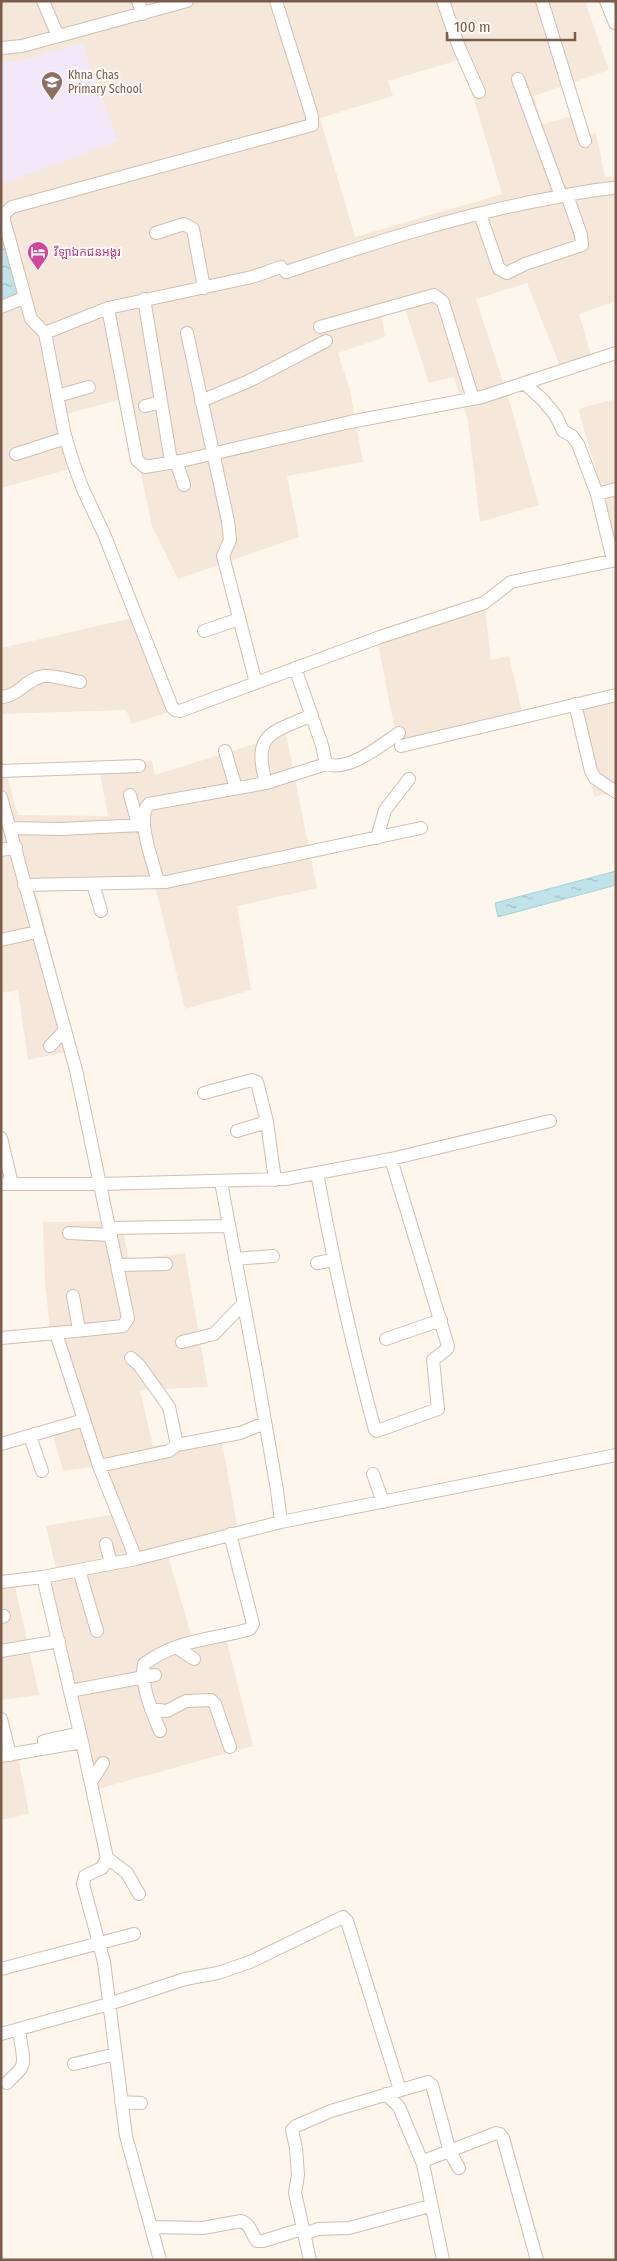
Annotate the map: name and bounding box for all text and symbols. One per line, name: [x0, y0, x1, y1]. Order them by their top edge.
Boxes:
scale bar: [447, 10, 574, 42]
text: 100 m: [454, 18, 491, 36]
place label: Khna Chas Primary School: [68, 68, 142, 96]
school or university icon: Khna Chas Primary School: [40, 70, 64, 101]
hotel icon: វីឡាឯកជនអង្គរ: [26, 240, 50, 271]
place label: វីឡាឯកជនអង្គរ: [54, 245, 121, 259]

